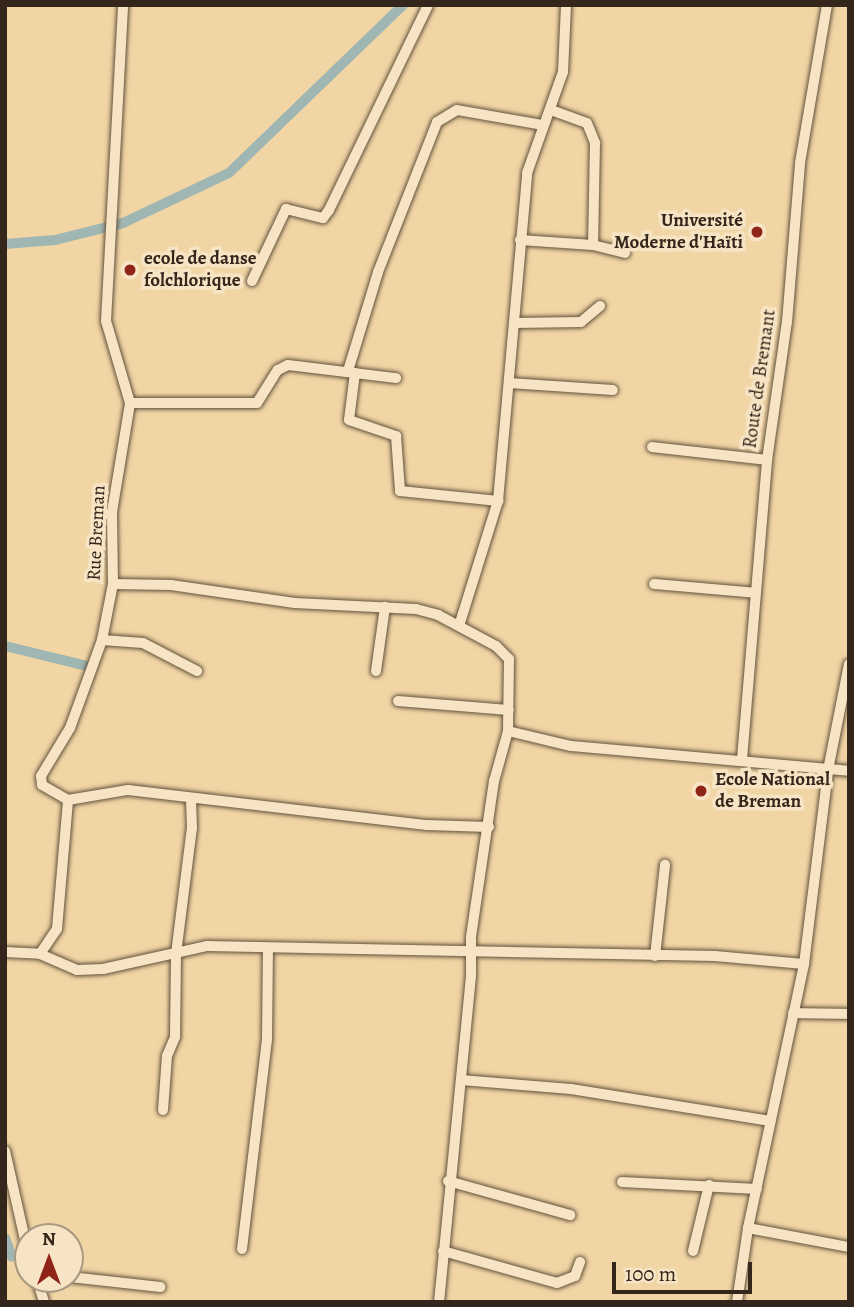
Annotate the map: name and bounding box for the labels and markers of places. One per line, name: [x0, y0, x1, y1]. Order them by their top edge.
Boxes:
place label: Université Moderne d'Haïti: [614, 210, 743, 254]
marker: Université Moderne d'Haïti: [749, 224, 765, 240]
place label: ecole de danse folchlorique: [144, 248, 256, 292]
marker: ecole de danse folchlorique: [122, 262, 138, 278]
place label: Ecole National de Breman: [715, 769, 830, 813]
marker: Ecole National de Breman: [693, 783, 709, 799]

